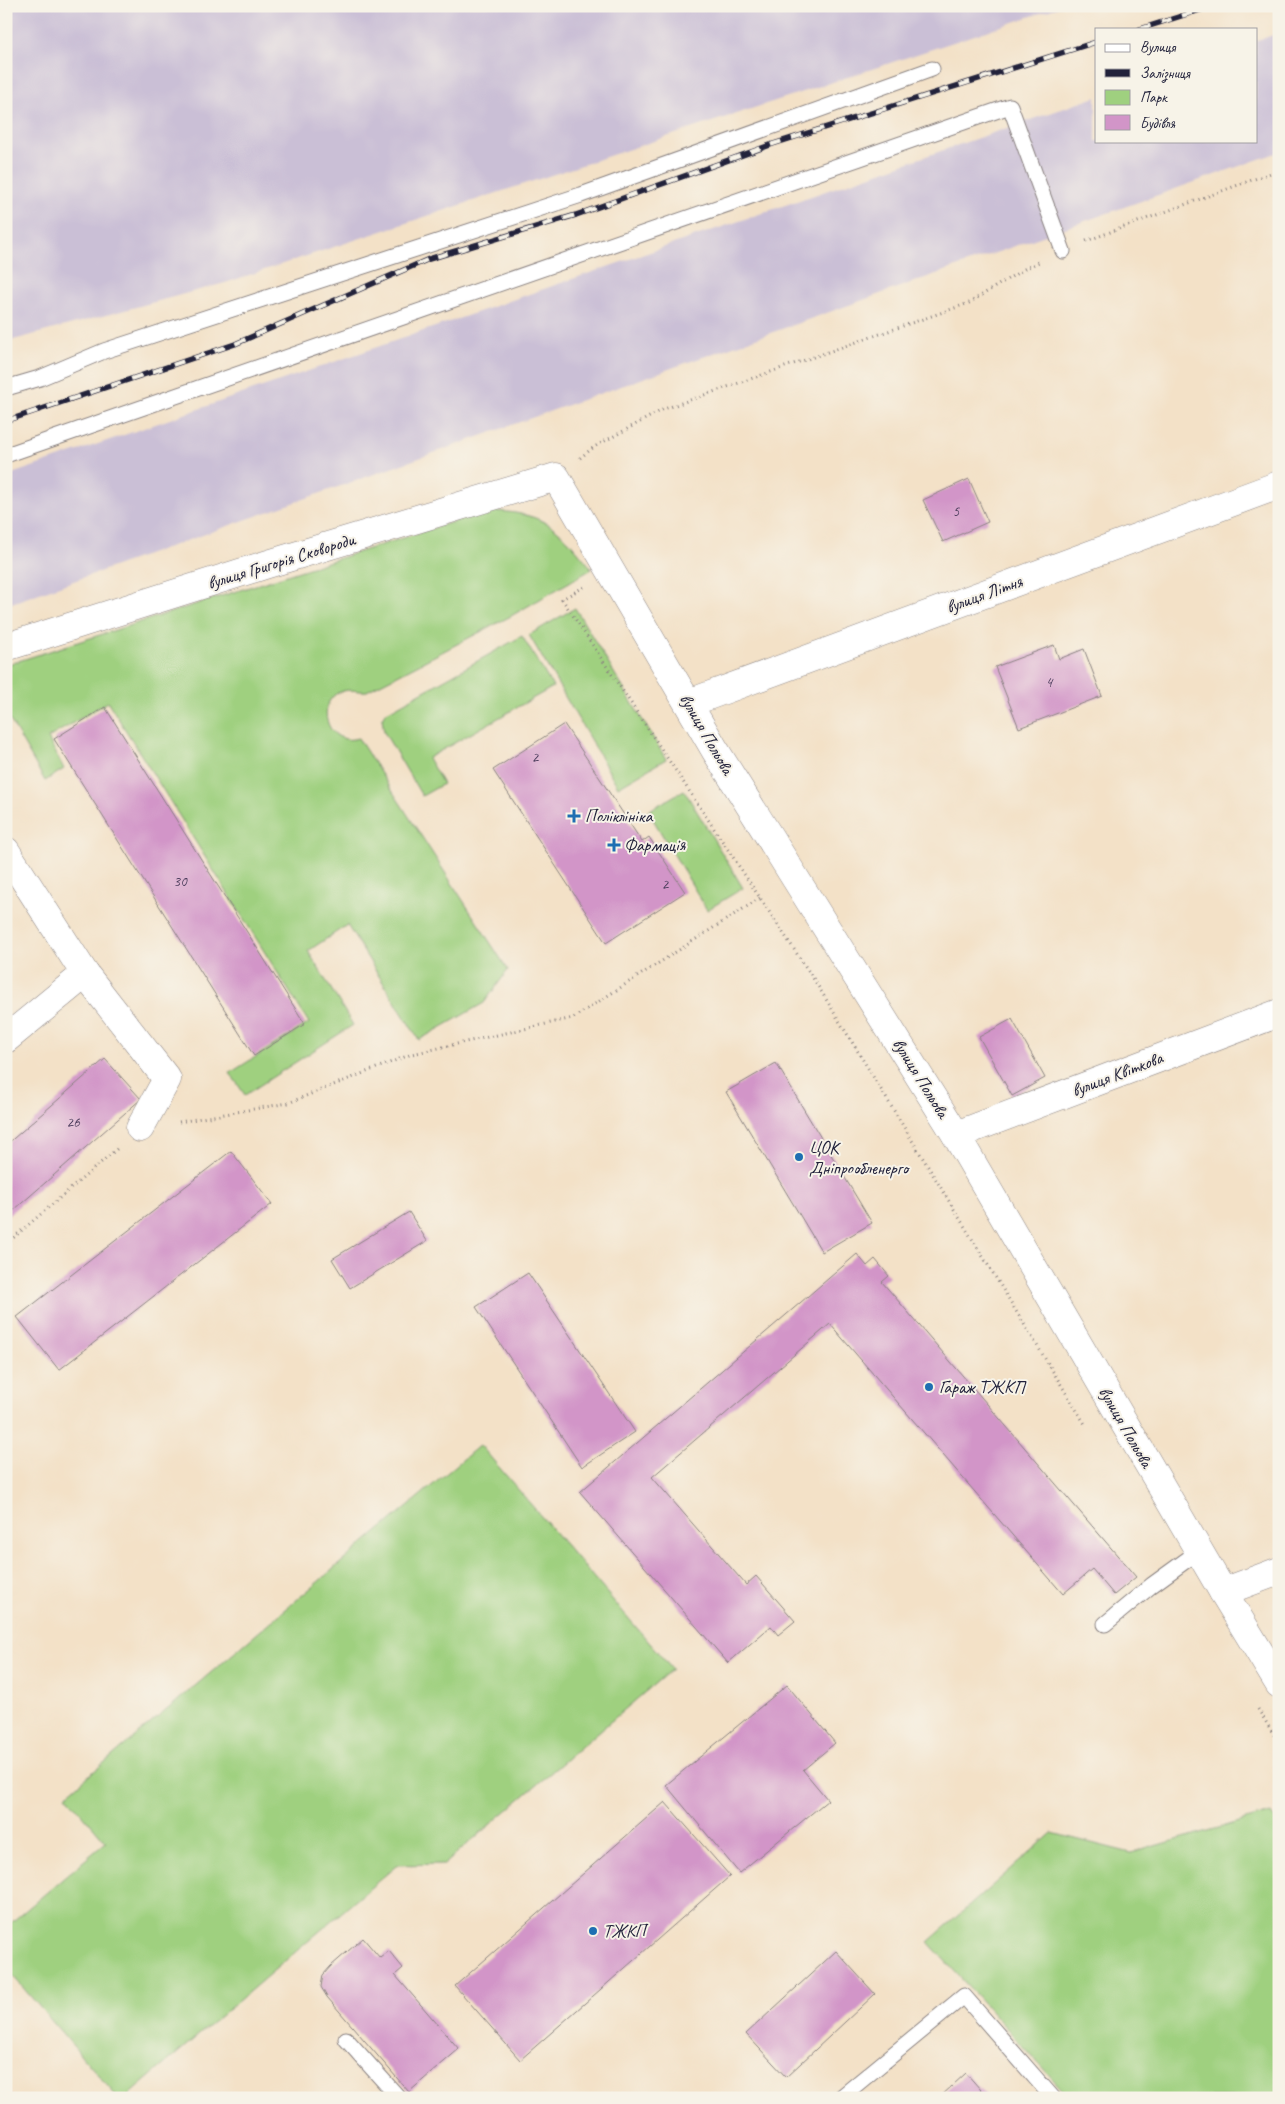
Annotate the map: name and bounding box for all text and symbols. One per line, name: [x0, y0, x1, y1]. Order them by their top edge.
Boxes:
legend: [1095, 28, 1258, 142]
text: Вулиця: [1140, 38, 1177, 57]
text: Залізниця: [1140, 64, 1191, 83]
text: Парк: [1140, 88, 1168, 107]
text: Будівля: [1140, 114, 1175, 133]
house number: 5: [953, 502, 961, 521]
street label: вулиця Григорія Сковороди: [205, 528, 358, 594]
street label: вулиця Літня: [943, 570, 1027, 618]
house number: 4: [1046, 673, 1054, 692]
street label: вулиця Польова: [675, 690, 740, 780]
house number: 2: [532, 748, 540, 767]
place label: Поліклініка: [585, 805, 653, 827]
marker: Поліклініка: [567, 809, 581, 823]
place label: Фармація: [624, 834, 687, 856]
marker: Фармація: [608, 839, 620, 851]
house number: 30: [173, 872, 188, 891]
house number: 2: [662, 875, 670, 894]
street label: вулиця Польова: [888, 1034, 955, 1123]
street label: вулиця Квіткова: [1069, 1046, 1167, 1101]
house number: 26: [66, 1113, 81, 1132]
place label: ЦОК Дніпрообленерго: [809, 1136, 910, 1179]
marker: ЦОК Дніпрообленерго: [793, 1151, 805, 1163]
place label: Гараж ТЖКП: [939, 1376, 1027, 1398]
marker: Гараж ТЖКП: [923, 1381, 935, 1393]
street label: вулиця Польова: [1094, 1383, 1159, 1473]
place label: ТЖКП: [603, 1920, 649, 1942]
marker: ТЖКП: [587, 1925, 599, 1937]

